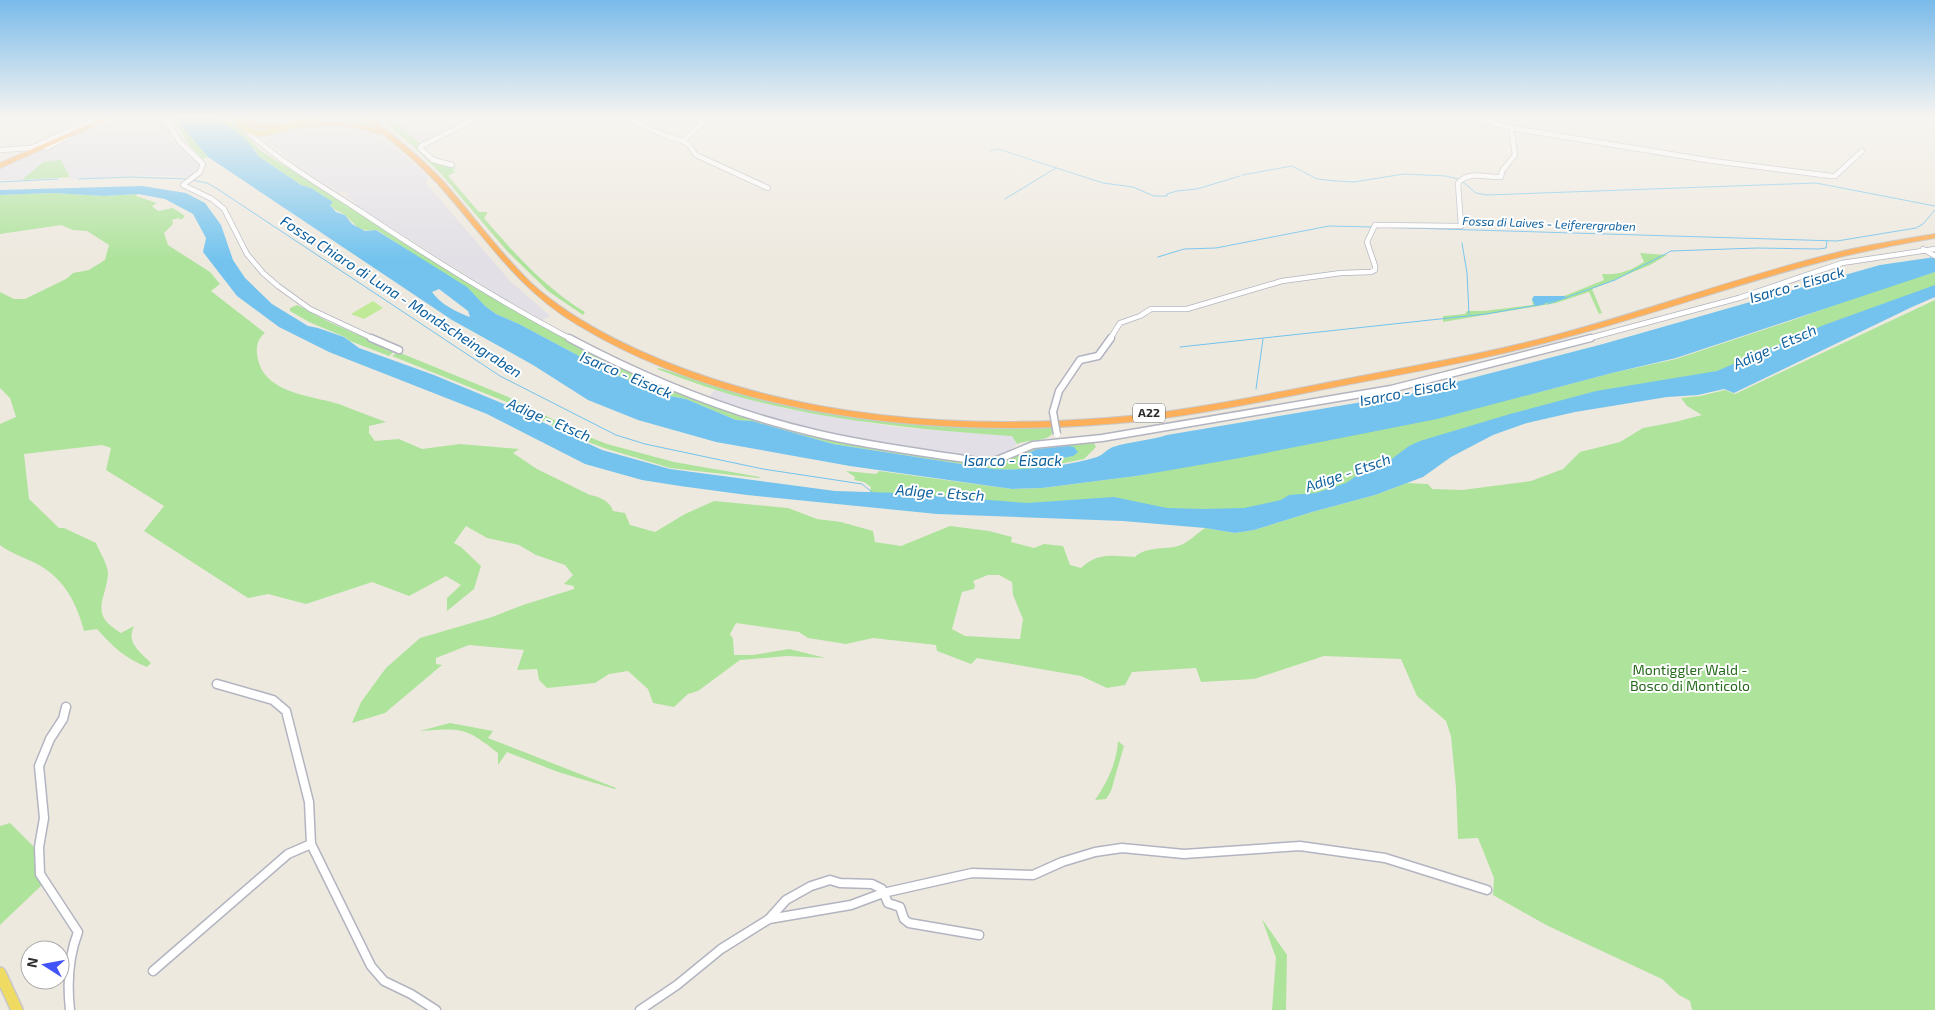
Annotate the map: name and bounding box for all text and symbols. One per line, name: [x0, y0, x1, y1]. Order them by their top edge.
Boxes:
water label: Fossa Chiaro di Luna - Mondscheingraben: [278, 211, 526, 381]
water label: Fossa di Laives - Leiferergraben: [1462, 213, 1636, 233]
water label: Isarco - Eisack: [1747, 262, 1847, 306]
water label: Adige - Etsch: [1729, 320, 1819, 373]
water label: Isarco - Eisack: [578, 347, 675, 402]
water label: Isarco - Eisack: [1358, 373, 1458, 409]
water label: Adige - Etsch: [504, 393, 594, 445]
road number: A22: [1133, 403, 1165, 422]
water label: Adige - Etsch: [1302, 449, 1393, 495]
water label: Isarco - Eisack: [964, 451, 1062, 469]
water label: Adige - Etsch: [894, 480, 985, 504]
park label: Montiggler Wald - Bosco di Monticolo: [1630, 661, 1750, 694]
north arrow: [20, 940, 70, 990]
text: N: [22, 956, 41, 969]

